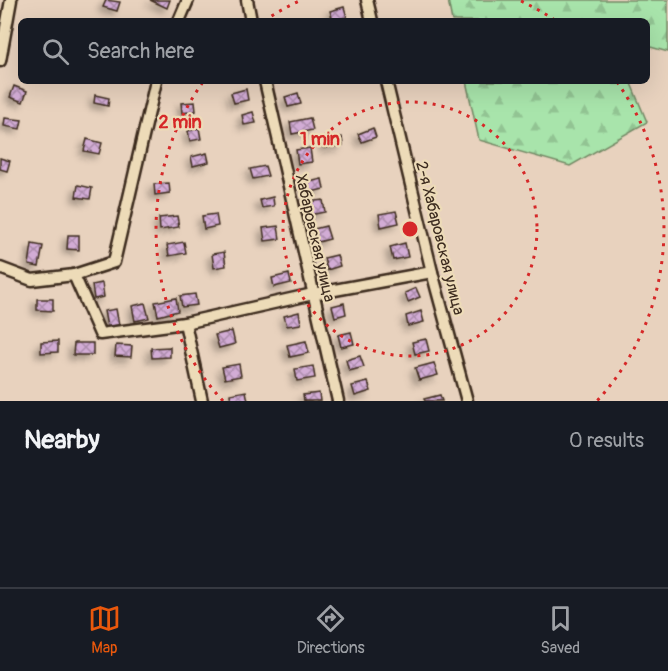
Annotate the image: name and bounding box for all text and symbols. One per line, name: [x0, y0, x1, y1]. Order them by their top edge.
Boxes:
search box: [18, 18, 650, 84]
icon: search: [39, 35, 72, 68]
text: Search here: [87, 37, 194, 65]
text: 2 min: [158, 111, 202, 134]
text: 1 min: [300, 128, 340, 151]
street label: 2-я Хабаровская улица: [411, 159, 469, 317]
street label: Хабаровская улица: [291, 172, 339, 304]
centre of rings: [400, 219, 420, 239]
text: Nearby: [24, 424, 100, 456]
text: 0 results: [569, 428, 644, 453]
tab: Map: [88, 602, 121, 658]
tab: Directions: [297, 602, 365, 658]
tab: Saved: [540, 602, 580, 658]

